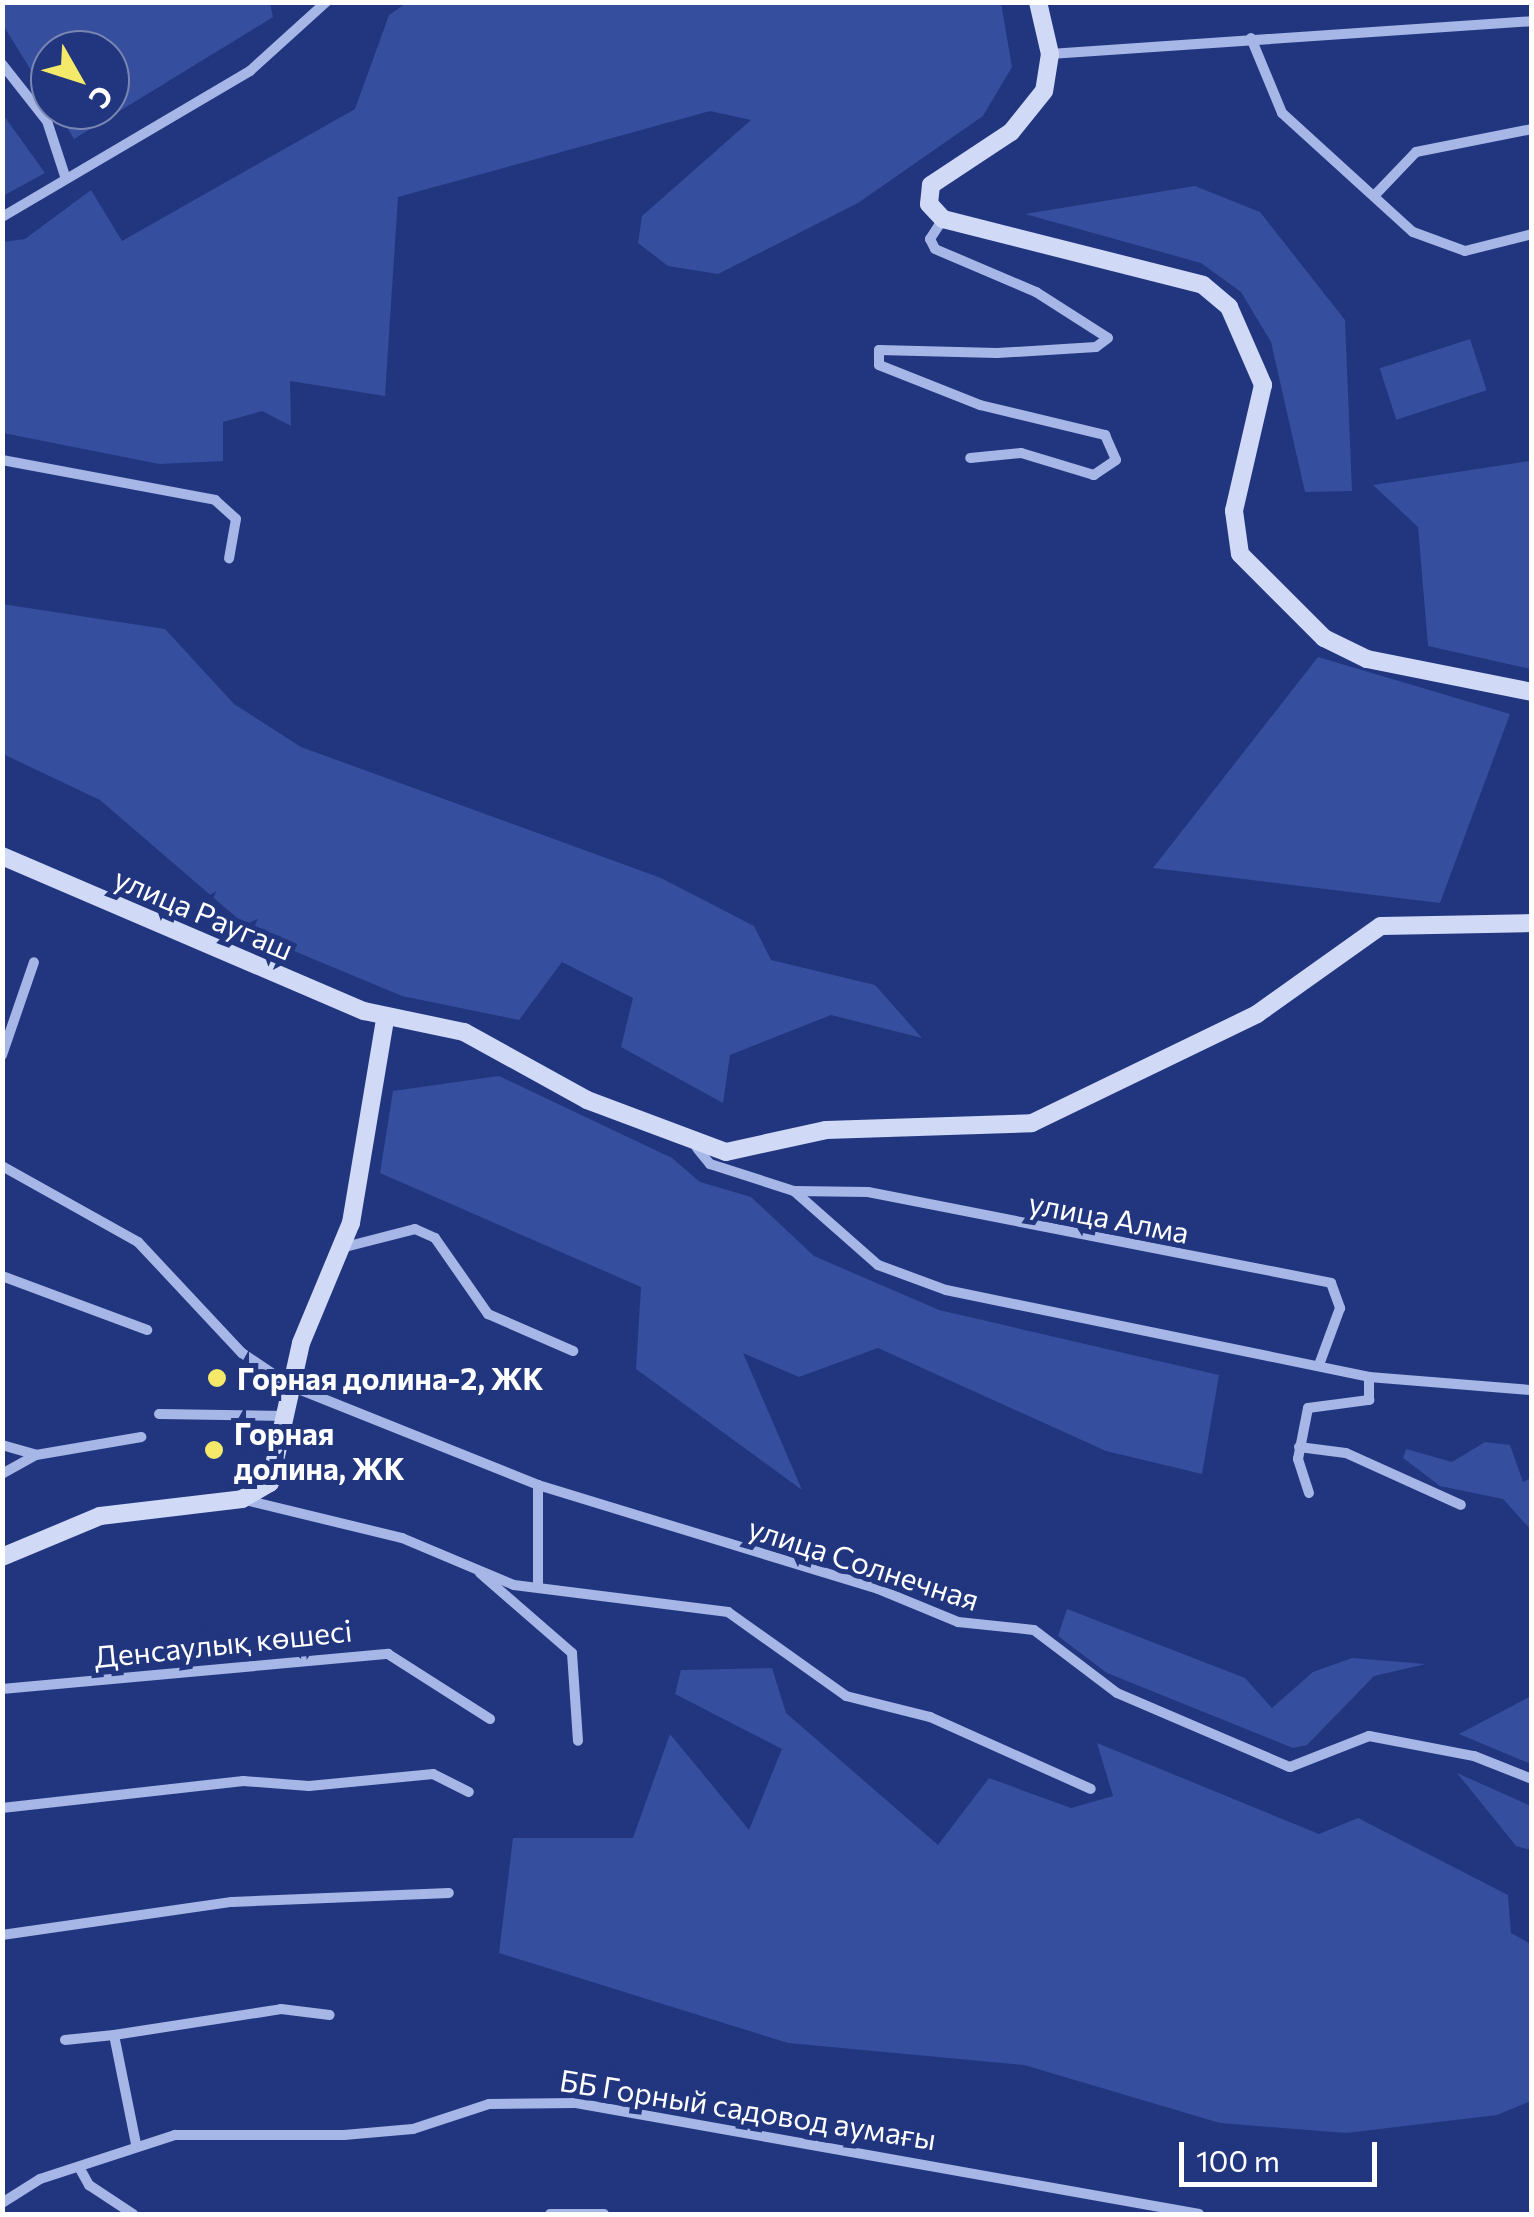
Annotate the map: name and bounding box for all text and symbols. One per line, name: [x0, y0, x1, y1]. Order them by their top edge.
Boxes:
north arrow: [30, 30, 130, 130]
text: С: [83, 79, 121, 116]
street label: улица Раугаш: [109, 859, 299, 967]
street label: улица Алма: [1026, 1184, 1192, 1250]
place label: Горная долина-2, ЖК: [237, 1360, 543, 1396]
marker: Горная долина-2, ЖК: [206, 1367, 228, 1389]
place label: Горная долина, ЖК: [234, 1415, 405, 1486]
marker: Горная долина, ЖК: [203, 1439, 225, 1461]
street label: улица Солнечная: [744, 1509, 984, 1617]
street label: Денсаулық көшесі: [92, 1612, 354, 1674]
street label: ББ Горный садовод аумағы: [557, 2061, 939, 2157]
scale bar: [1184, 2122, 1382, 2184]
text: 100 m: [1196, 2141, 1280, 2178]

